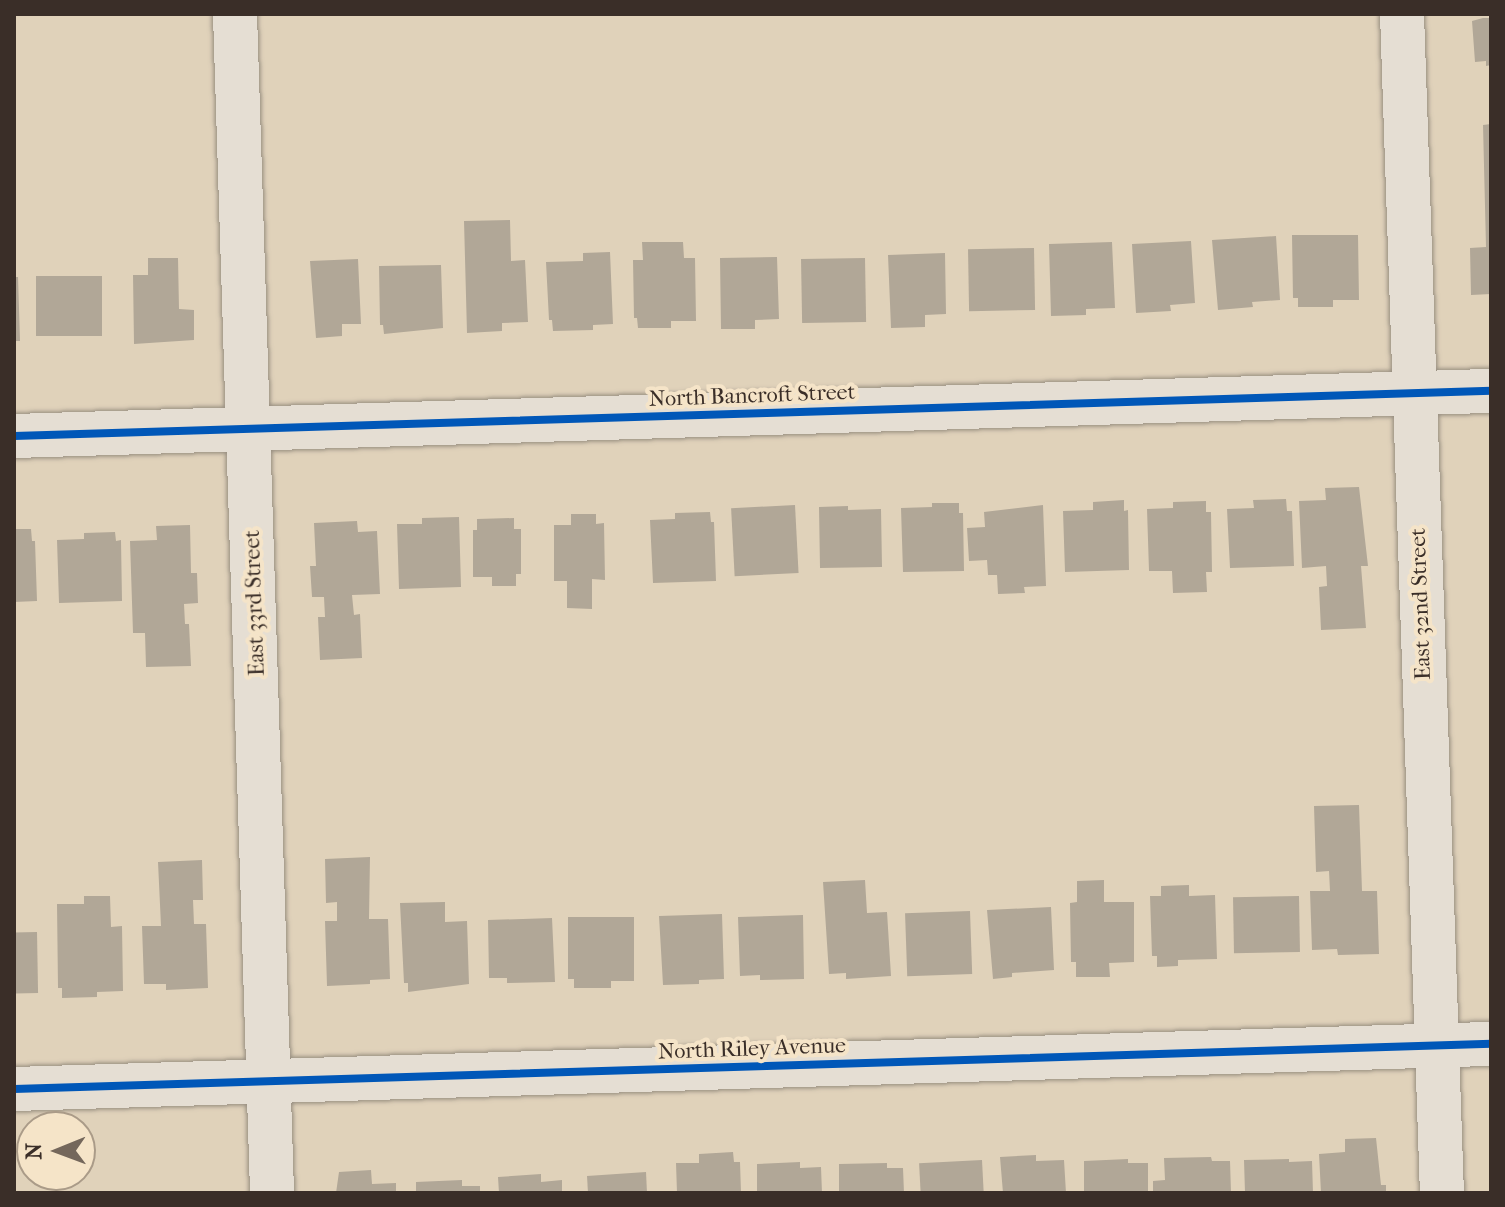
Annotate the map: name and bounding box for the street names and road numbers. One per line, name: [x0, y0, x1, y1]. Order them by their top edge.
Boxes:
street label: North Bancroft Street: [648, 379, 856, 413]
street label: East 32nd Street: [1405, 528, 1437, 680]
street label: East 33rd Street: [239, 529, 271, 677]
street label: North Riley Avenue: [658, 1033, 846, 1065]

